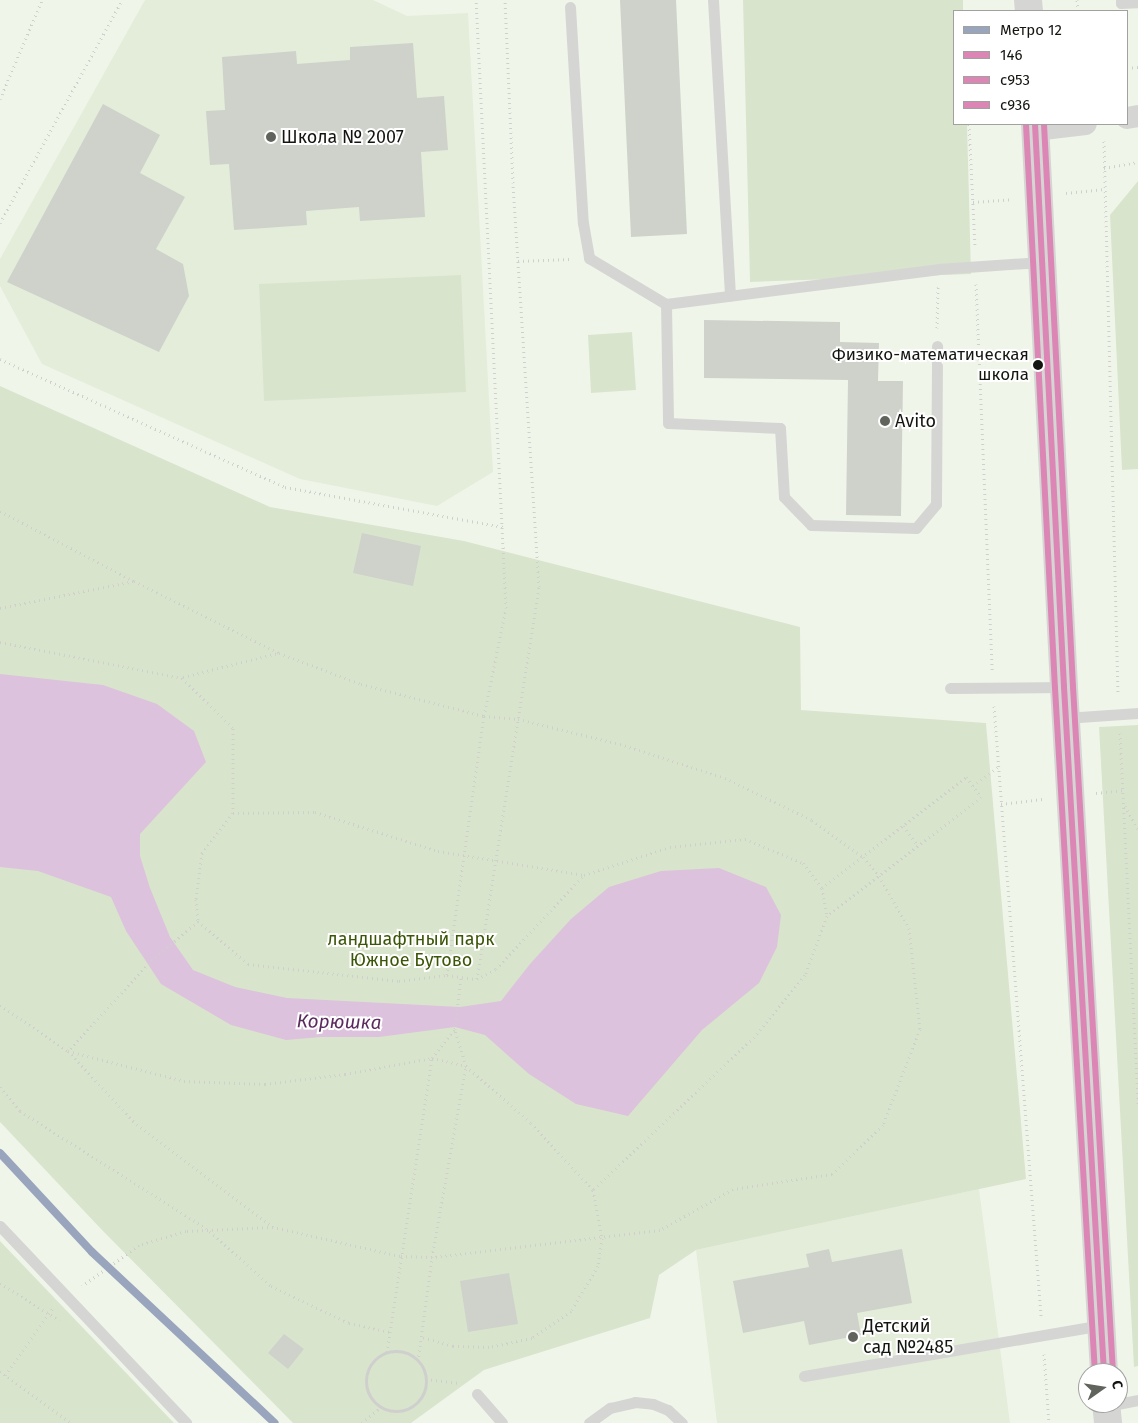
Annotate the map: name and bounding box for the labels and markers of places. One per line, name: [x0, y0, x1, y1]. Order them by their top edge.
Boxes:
place label: Школа № 2007: [281, 126, 404, 148]
marker: Школа № 2007: [265, 131, 277, 143]
place label: Физико-математическая школа: [832, 345, 1029, 385]
marker: Физико-математическая школа: [1033, 360, 1043, 370]
place label: Avito: [895, 410, 936, 432]
marker: Avito: [879, 415, 891, 427]
place label: Детский сад №2485: [863, 1316, 953, 1358]
marker: Детский сад №2485: [847, 1331, 859, 1343]

